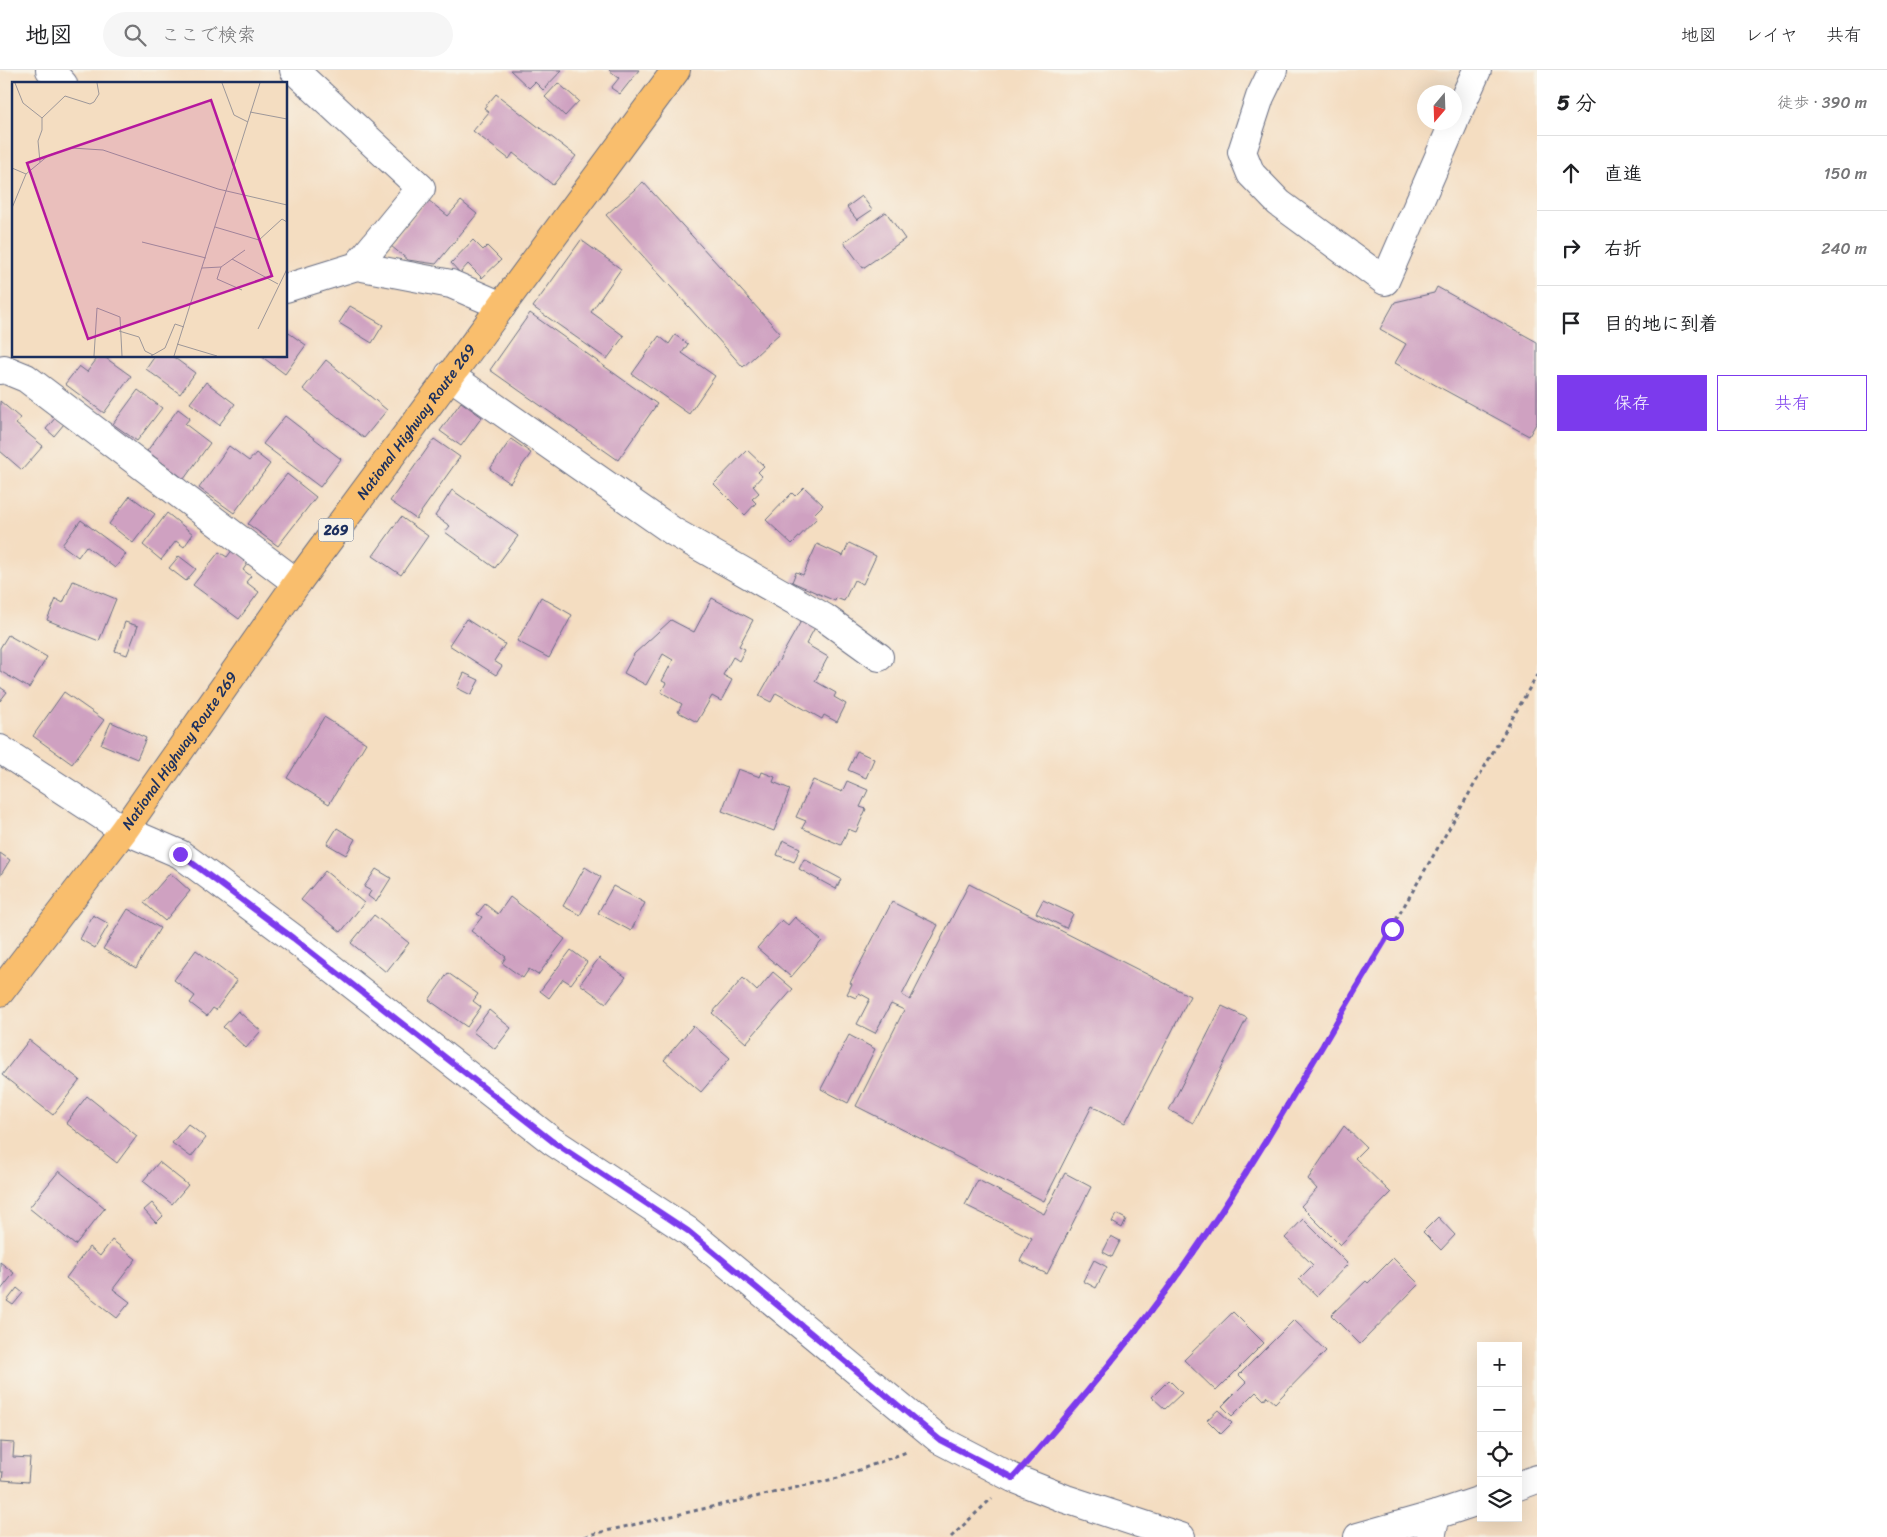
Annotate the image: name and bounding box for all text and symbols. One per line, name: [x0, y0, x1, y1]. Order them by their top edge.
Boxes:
search box: [103, 12, 453, 57]
text: 地図: [25, 14, 73, 56]
text: ここで検索: [161, 18, 256, 51]
text: 地図: [1681, 19, 1717, 51]
text: レイヤ: [1745, 19, 1798, 51]
text: 共有: [1826, 19, 1862, 51]
icon: search: [121, 21, 149, 49]
inset map: [12, 82, 288, 358]
text: 5 分: [1557, 84, 1596, 122]
north arrow: [1417, 85, 1462, 130]
text: 徒歩 · 390 m: [1777, 88, 1867, 117]
text: 直進: [1604, 157, 1642, 190]
icon: ahead: [1557, 159, 1585, 187]
text: 150 m: [1824, 159, 1867, 188]
text: 右折: [1604, 232, 1642, 265]
icon: right: [1557, 234, 1585, 262]
text: 240 m: [1821, 234, 1867, 263]
text: 目的地に到着: [1604, 307, 1718, 340]
icon: arrive: [1557, 309, 1585, 337]
street label: National Highway Route 269: [350, 338, 483, 505]
button: 保存: [1557, 375, 1707, 431]
button: 共有: [1717, 375, 1867, 431]
road number: 269: [318, 518, 354, 542]
street label: National Highway Route 269: [115, 666, 244, 835]
route end: [169, 843, 192, 866]
route start: [1381, 918, 1404, 941]
map controls: [1477, 1342, 1522, 1522]
button: +: [1477, 1342, 1522, 1387]
button: −: [1477, 1387, 1522, 1432]
button: locate: [1477, 1432, 1522, 1477]
button: layers: [1477, 1477, 1522, 1522]

